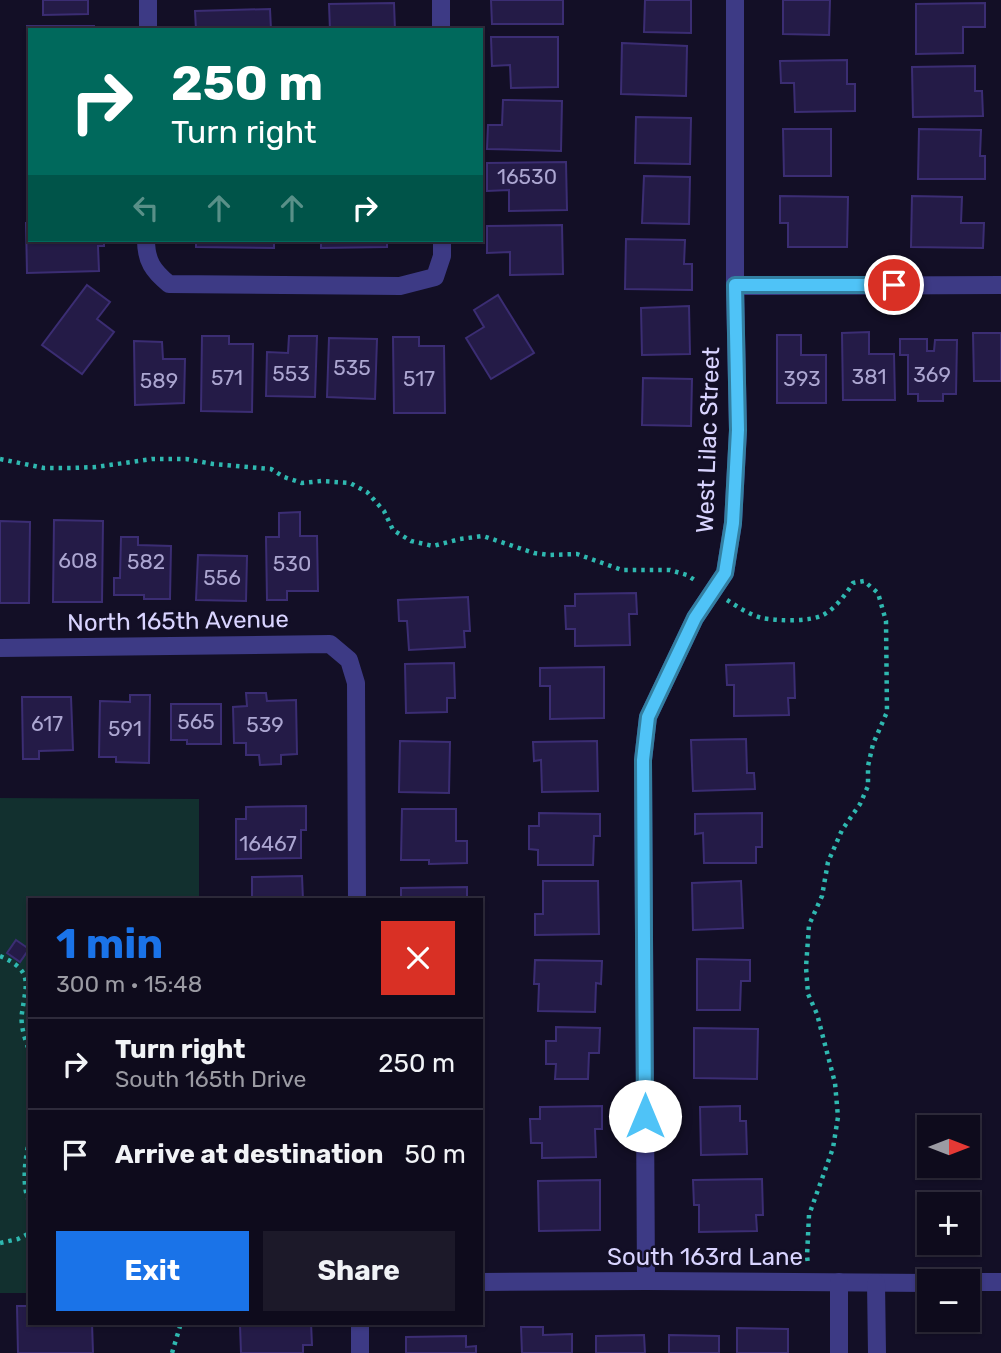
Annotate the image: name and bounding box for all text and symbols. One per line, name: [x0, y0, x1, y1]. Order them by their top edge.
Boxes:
text: 250 m: [171, 54, 323, 112]
icon: right: [56, 56, 147, 147]
text: Turn right: [171, 113, 316, 151]
house number: 16530: [497, 164, 557, 189]
icon: left: [127, 189, 165, 227]
icon: ahead: [200, 189, 238, 227]
icon: ahead: [273, 189, 311, 227]
icon: right: [346, 189, 384, 227]
pin: [864, 255, 924, 315]
icon: arrive: [875, 266, 913, 304]
street label: West Lilac Street: [691, 346, 725, 534]
house number: 535: [333, 355, 371, 380]
house number: 553: [272, 361, 310, 386]
house number: 369: [913, 362, 951, 387]
house number: 381: [852, 364, 886, 389]
house number: 571: [211, 365, 243, 390]
house number: 517: [403, 366, 435, 391]
house number: 393: [783, 366, 821, 391]
house number: 589: [140, 368, 178, 393]
house number: 608: [58, 548, 98, 573]
house number: 582: [127, 549, 165, 574]
house number: 530: [273, 551, 311, 576]
house number: 556: [203, 565, 241, 590]
street label: North 165th Avenue: [67, 605, 289, 637]
house number: 565: [177, 709, 215, 734]
house number: 617: [31, 711, 63, 736]
house number: 539: [246, 712, 284, 737]
house number: 591: [108, 716, 142, 741]
house number: 16467: [239, 831, 297, 856]
text: 1 min: [56, 919, 163, 969]
button: close: [381, 921, 455, 995]
text: 300 m · 15:48: [56, 970, 202, 998]
text: Turn right: [115, 1034, 245, 1065]
icon: right: [56, 1045, 94, 1083]
text: 250 m: [378, 1048, 455, 1079]
text: South 165th Drive: [115, 1065, 306, 1093]
position arrow: [608, 1079, 682, 1153]
north arrow: [917, 1115, 980, 1178]
map controls: [917, 1115, 980, 1332]
icon: arrive: [56, 1136, 94, 1174]
text: Arrive at destination: [115, 1139, 383, 1170]
text: 50 m: [404, 1139, 466, 1170]
button: +: [917, 1192, 980, 1255]
button: Exit: [56, 1231, 249, 1311]
button: Share: [263, 1231, 455, 1311]
street label: South 163rd Lane: [607, 1243, 803, 1271]
button: −: [917, 1269, 980, 1332]

